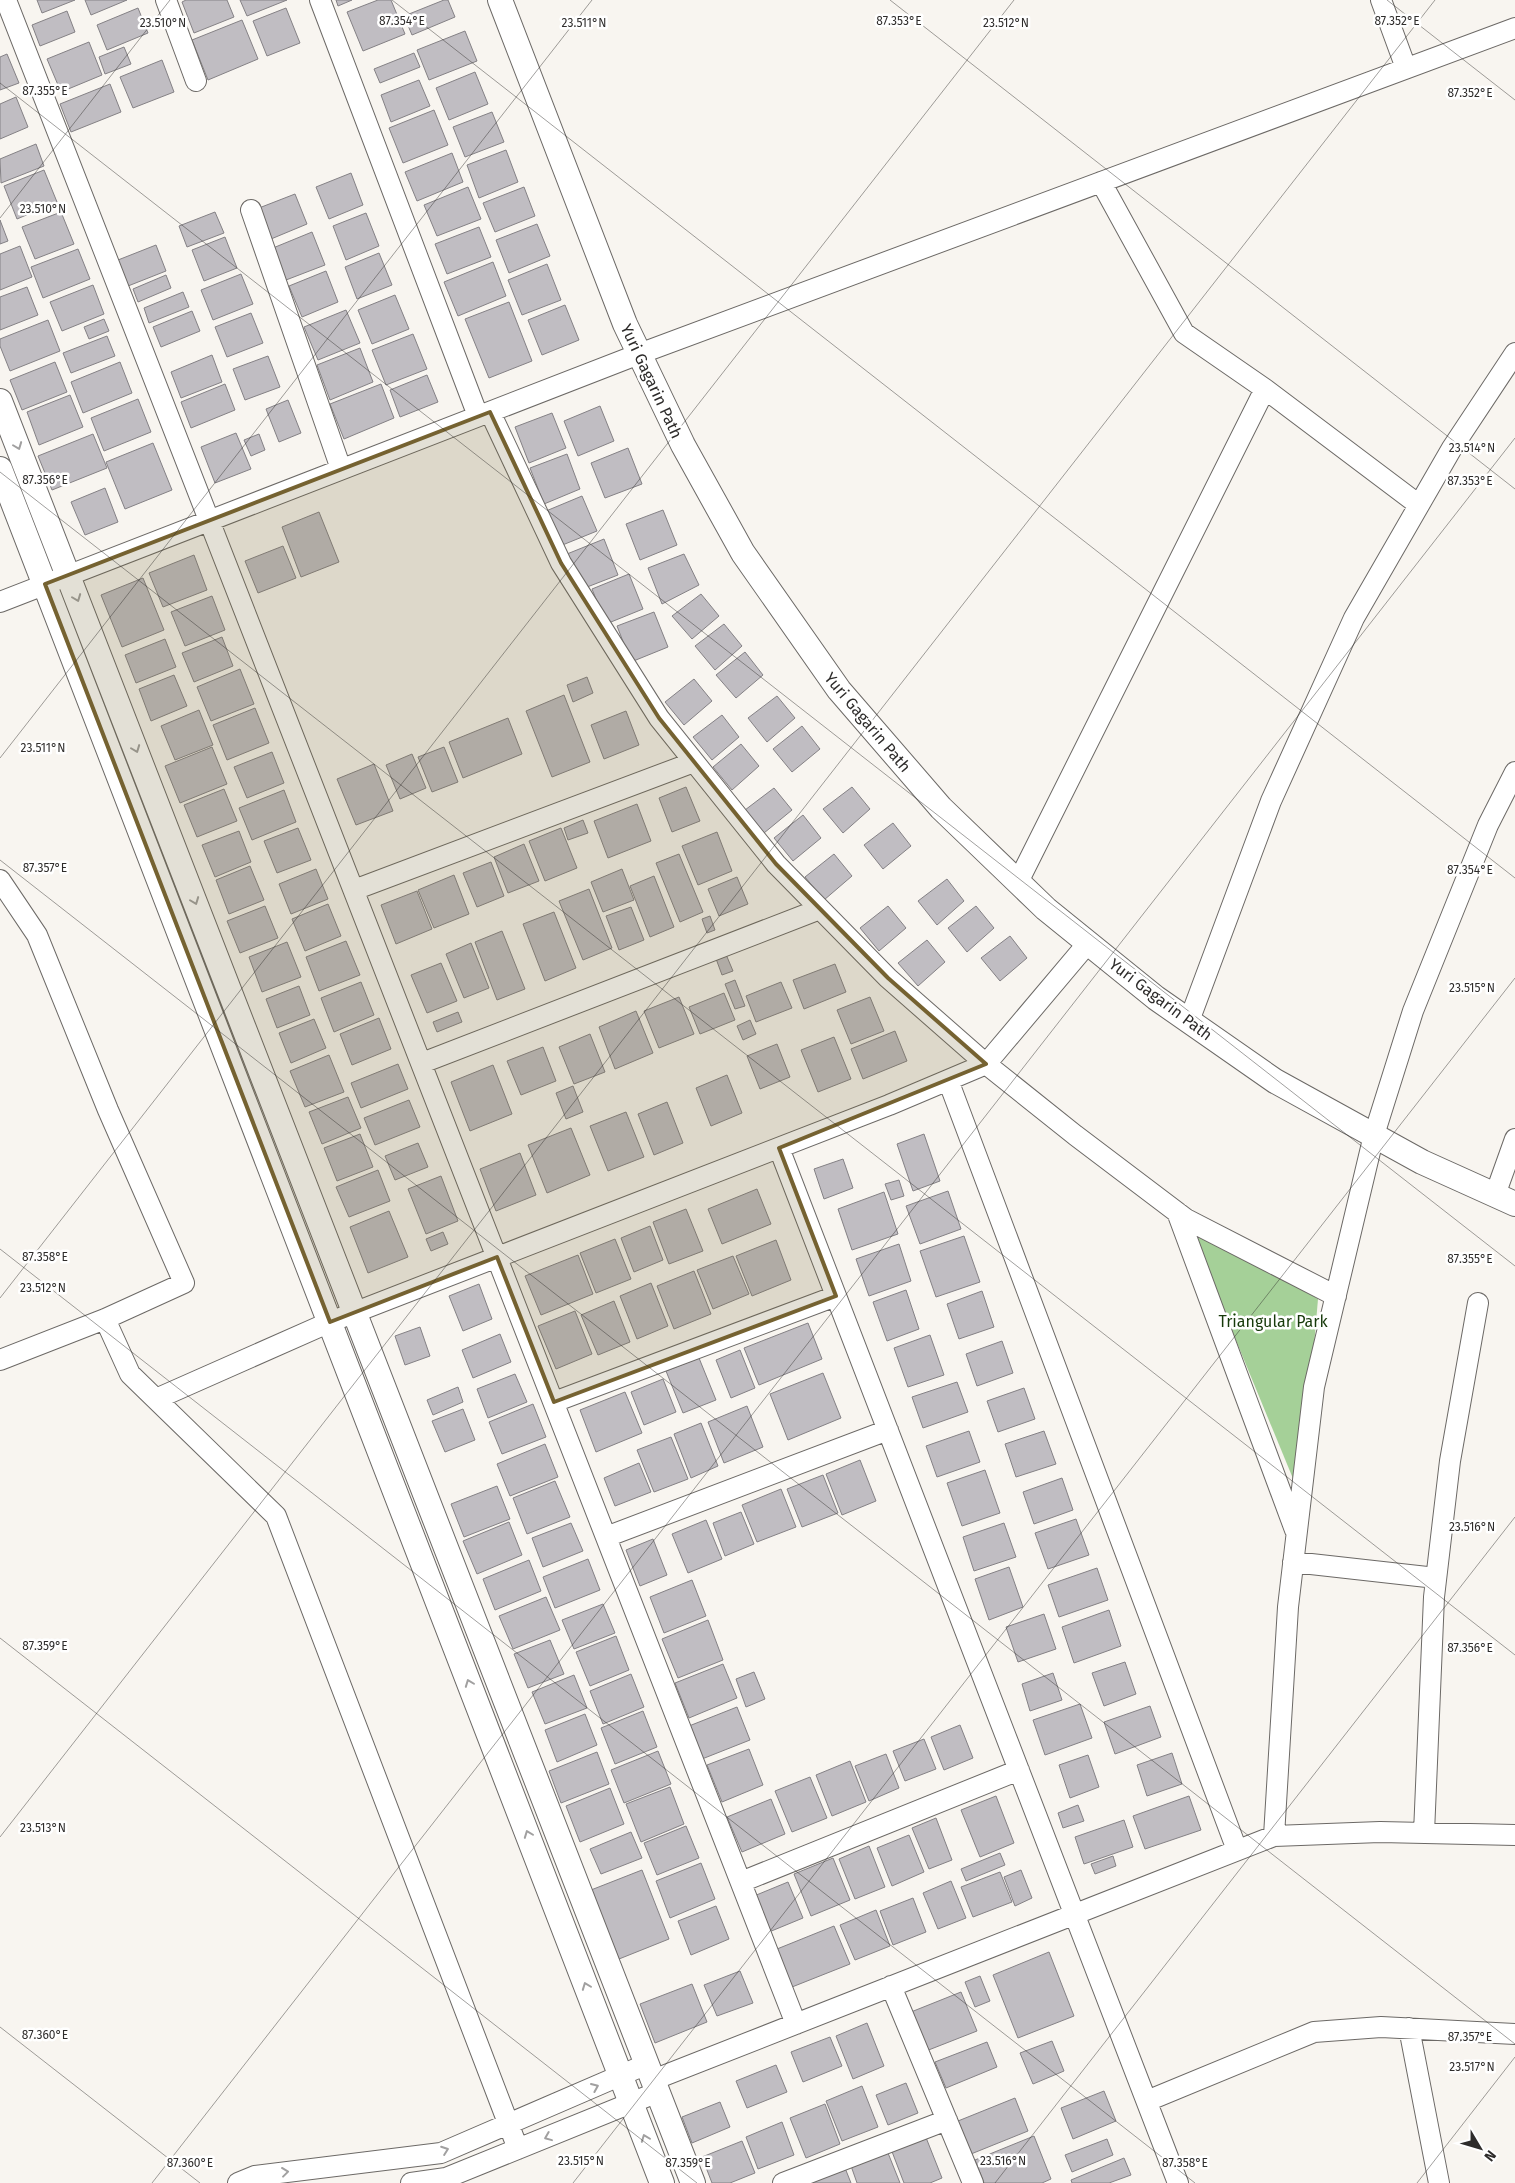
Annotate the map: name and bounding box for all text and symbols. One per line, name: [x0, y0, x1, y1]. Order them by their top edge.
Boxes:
text: 87.354°E: [379, 14, 425, 28]
text: 87.353°E: [876, 14, 922, 28]
text: 87.352°E: [1374, 14, 1420, 28]
text: 23.510°N: [140, 16, 186, 30]
text: 23.511°N: [562, 16, 606, 30]
text: 23.512°N: [983, 16, 1029, 30]
text: 87.355°E: [22, 84, 68, 98]
text: 87.352°E: [1447, 86, 1493, 100]
text: 23.510°N: [20, 202, 66, 216]
street label: Yuri Gagarin Path: [617, 321, 686, 442]
one-way arrow: [12, 441, 22, 450]
text: 23.514°N: [1449, 441, 1495, 455]
text: 87.356°E: [22, 473, 68, 487]
text: 87.353°E: [1447, 474, 1493, 488]
one-way arrow: [70, 593, 81, 602]
street label: Yuri Gagarin Path: [820, 669, 915, 776]
text: 23.511°N: [21, 741, 65, 755]
one-way arrow: [129, 744, 140, 753]
text: 87.357°E: [23, 861, 67, 875]
text: 87.354°E: [1447, 863, 1493, 877]
one-way arrow: [189, 896, 199, 904]
street label: Yuri Gagarin Path: [1105, 954, 1216, 1044]
text: 23.515°N: [1449, 981, 1495, 995]
text: 87.358°E: [22, 1250, 68, 1264]
text: 87.355°E: [1447, 1252, 1493, 1266]
text: 23.512°N: [20, 1281, 66, 1295]
park label: Triangular Park: [1218, 1312, 1328, 1331]
text: 23.516°N: [1449, 1520, 1495, 1534]
text: 87.359°E: [22, 1639, 68, 1653]
text: 87.356°E: [1447, 1641, 1493, 1655]
one-way arrow: [465, 1679, 475, 1688]
text: 23.513°N: [20, 1821, 66, 1835]
one-way arrow: [523, 1830, 534, 1839]
one-way arrow: [582, 1982, 592, 1991]
text: 87.360°E: [22, 2028, 68, 2042]
text: 87.357°E: [1448, 2030, 1492, 2044]
text: 23.517°N: [1449, 2060, 1495, 2074]
one-way arrow: [590, 2082, 599, 2093]
north arrow: [1455, 2123, 1505, 2173]
one-way arrow: [544, 2131, 553, 2141]
one-way arrow: [640, 2134, 650, 2142]
one-way arrow: [441, 2146, 449, 2156]
text: N: [1480, 2147, 1499, 2165]
text: 23.515°N: [558, 2154, 604, 2168]
text: 23.516°N: [980, 2154, 1026, 2168]
text: 87.360°E: [167, 2156, 213, 2170]
text: 87.359°E: [665, 2156, 711, 2170]
text: 87.358°E: [1162, 2156, 1208, 2170]
one-way arrow: [281, 2167, 289, 2178]

